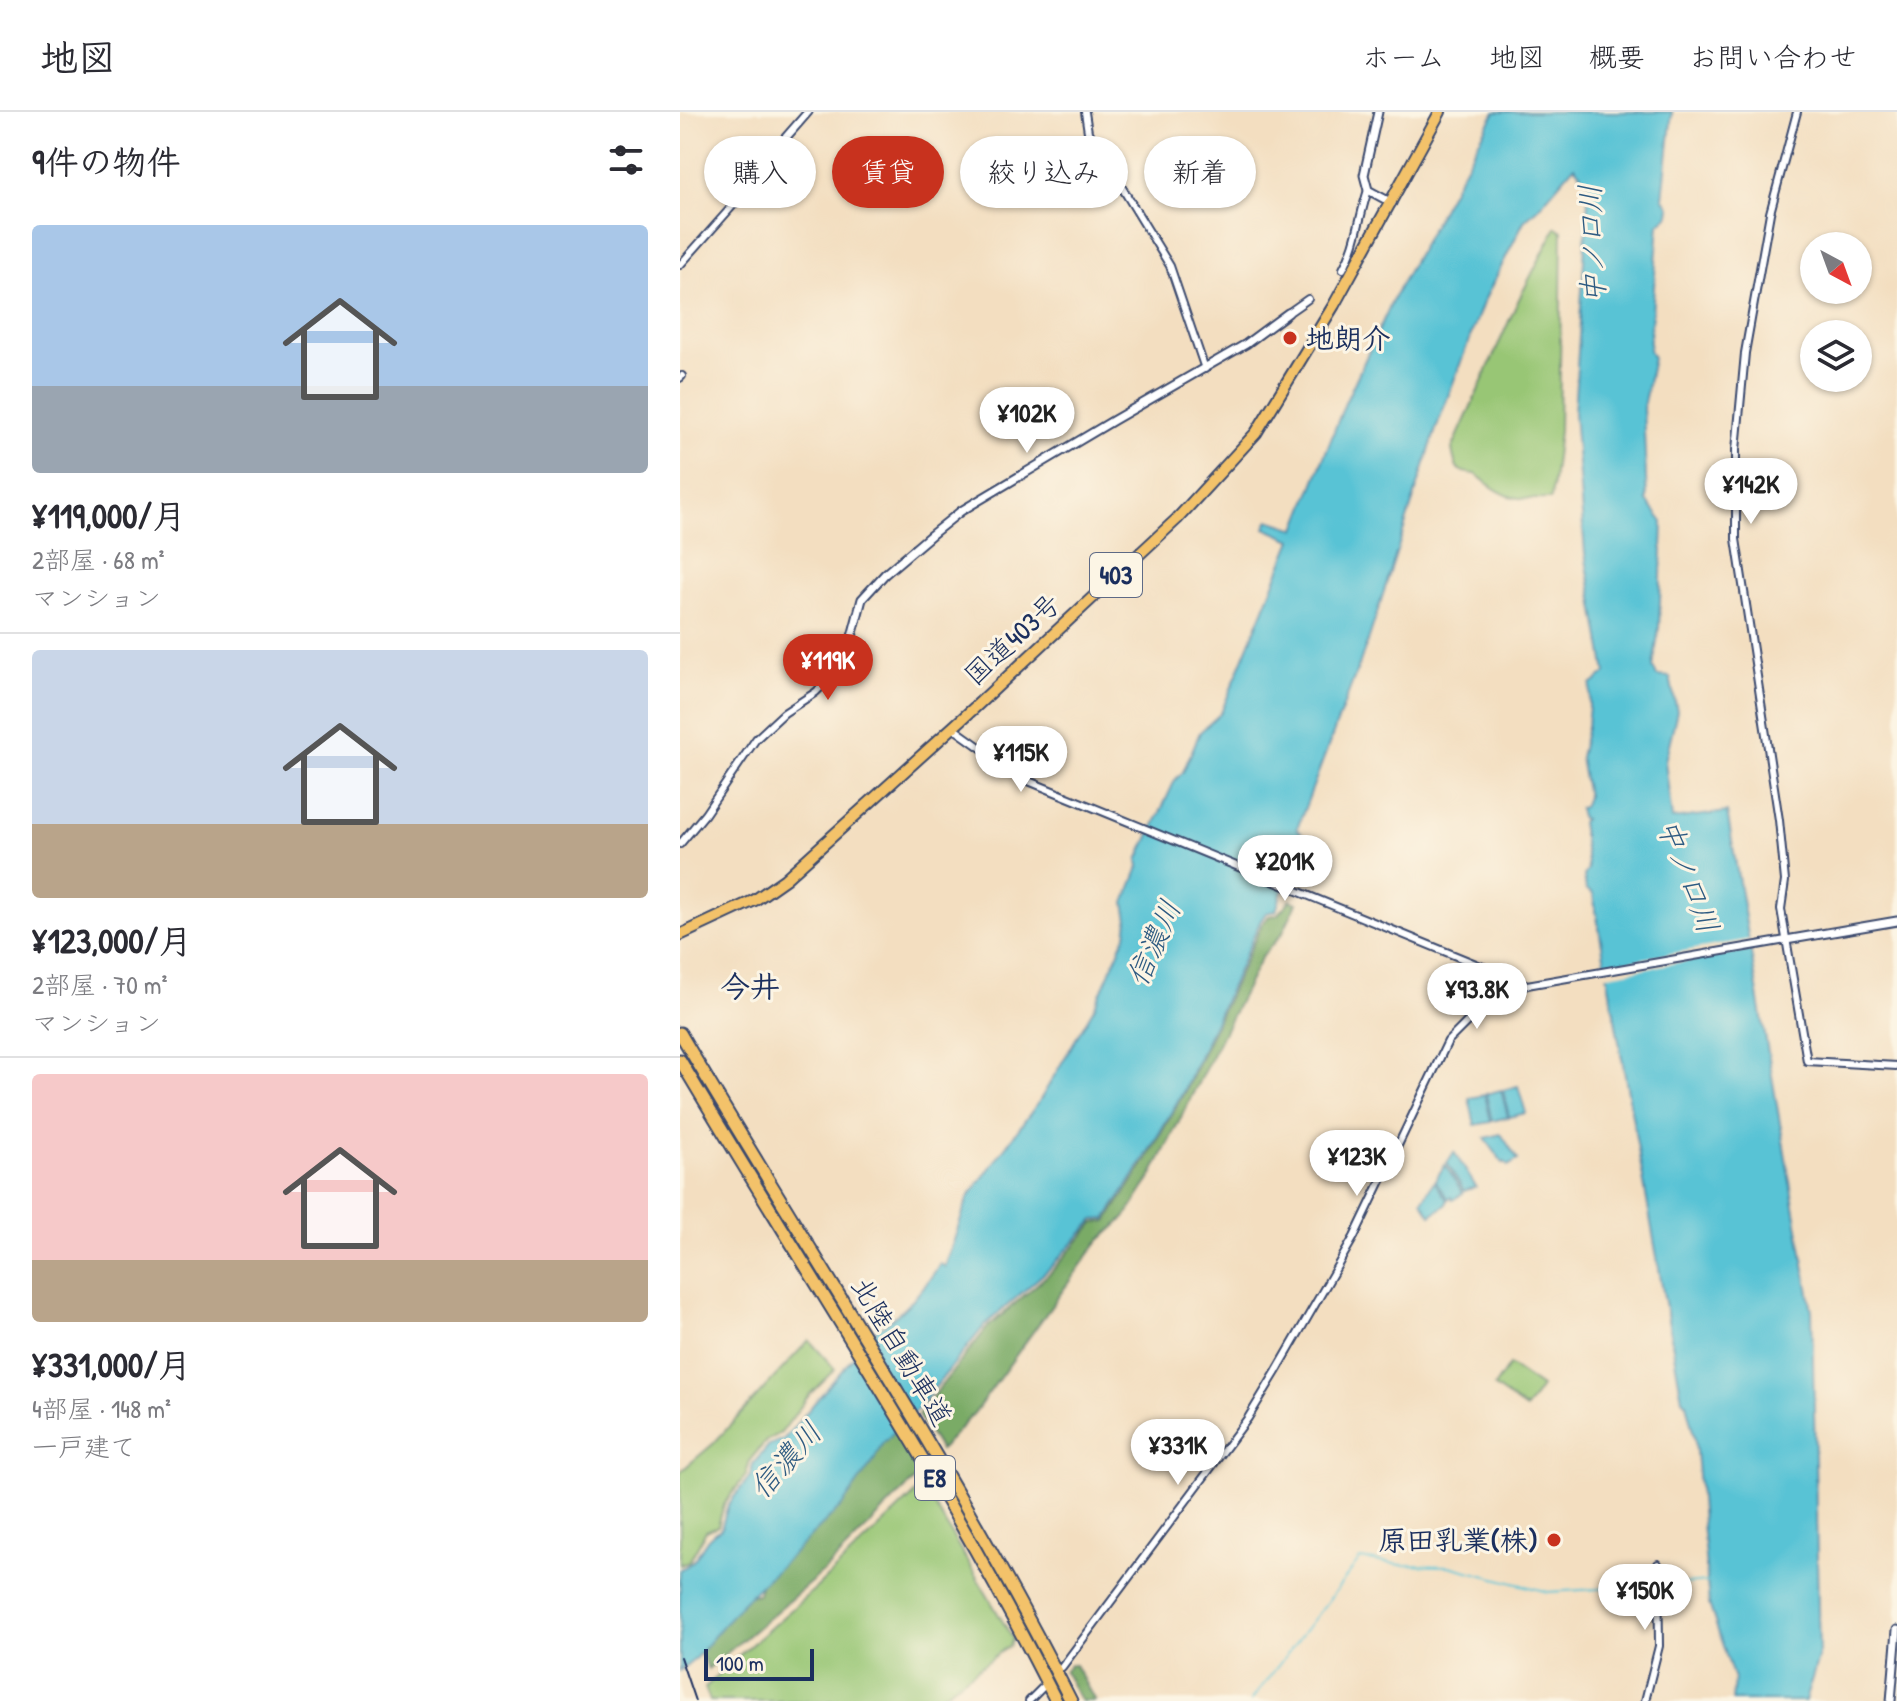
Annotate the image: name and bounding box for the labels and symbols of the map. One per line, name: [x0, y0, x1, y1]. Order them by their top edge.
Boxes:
water label: 中ノ口川: [1569, 183, 1613, 305]
north arrow: [1800, 232, 1872, 304]
place label: 地朗介: [1306, 319, 1390, 357]
marker: 地朗介: [1281, 329, 1299, 347]
pin: ¥102K: [971, 387, 1083, 455]
pin: ¥142K: [1695, 458, 1807, 526]
road number: 403: [1090, 553, 1142, 597]
street label: 国道403号: [955, 584, 1069, 694]
pin: ¥119K: [772, 634, 884, 702]
pin: ¥115K: [965, 726, 1077, 794]
water label: 中ノ口川: [1649, 812, 1729, 939]
pin: ¥201K: [1229, 835, 1341, 903]
water label: 信濃川: [1117, 893, 1190, 992]
pin: ¥93.8K: [1412, 963, 1542, 1031]
district label: 今井: [720, 966, 780, 1006]
pin: ¥123K: [1301, 1130, 1413, 1198]
street label: 北陸自動車道: [842, 1269, 962, 1433]
water label: 信濃川: [740, 1413, 830, 1506]
pin: ¥331K: [1122, 1419, 1234, 1487]
road number: E8: [915, 1456, 955, 1500]
place label: 原田乳業(株): [1378, 1521, 1538, 1559]
marker: 原田乳業(株): [1545, 1531, 1563, 1549]
pin: ¥150K: [1589, 1564, 1701, 1632]
scale bar: [704, 1645, 814, 1681]

